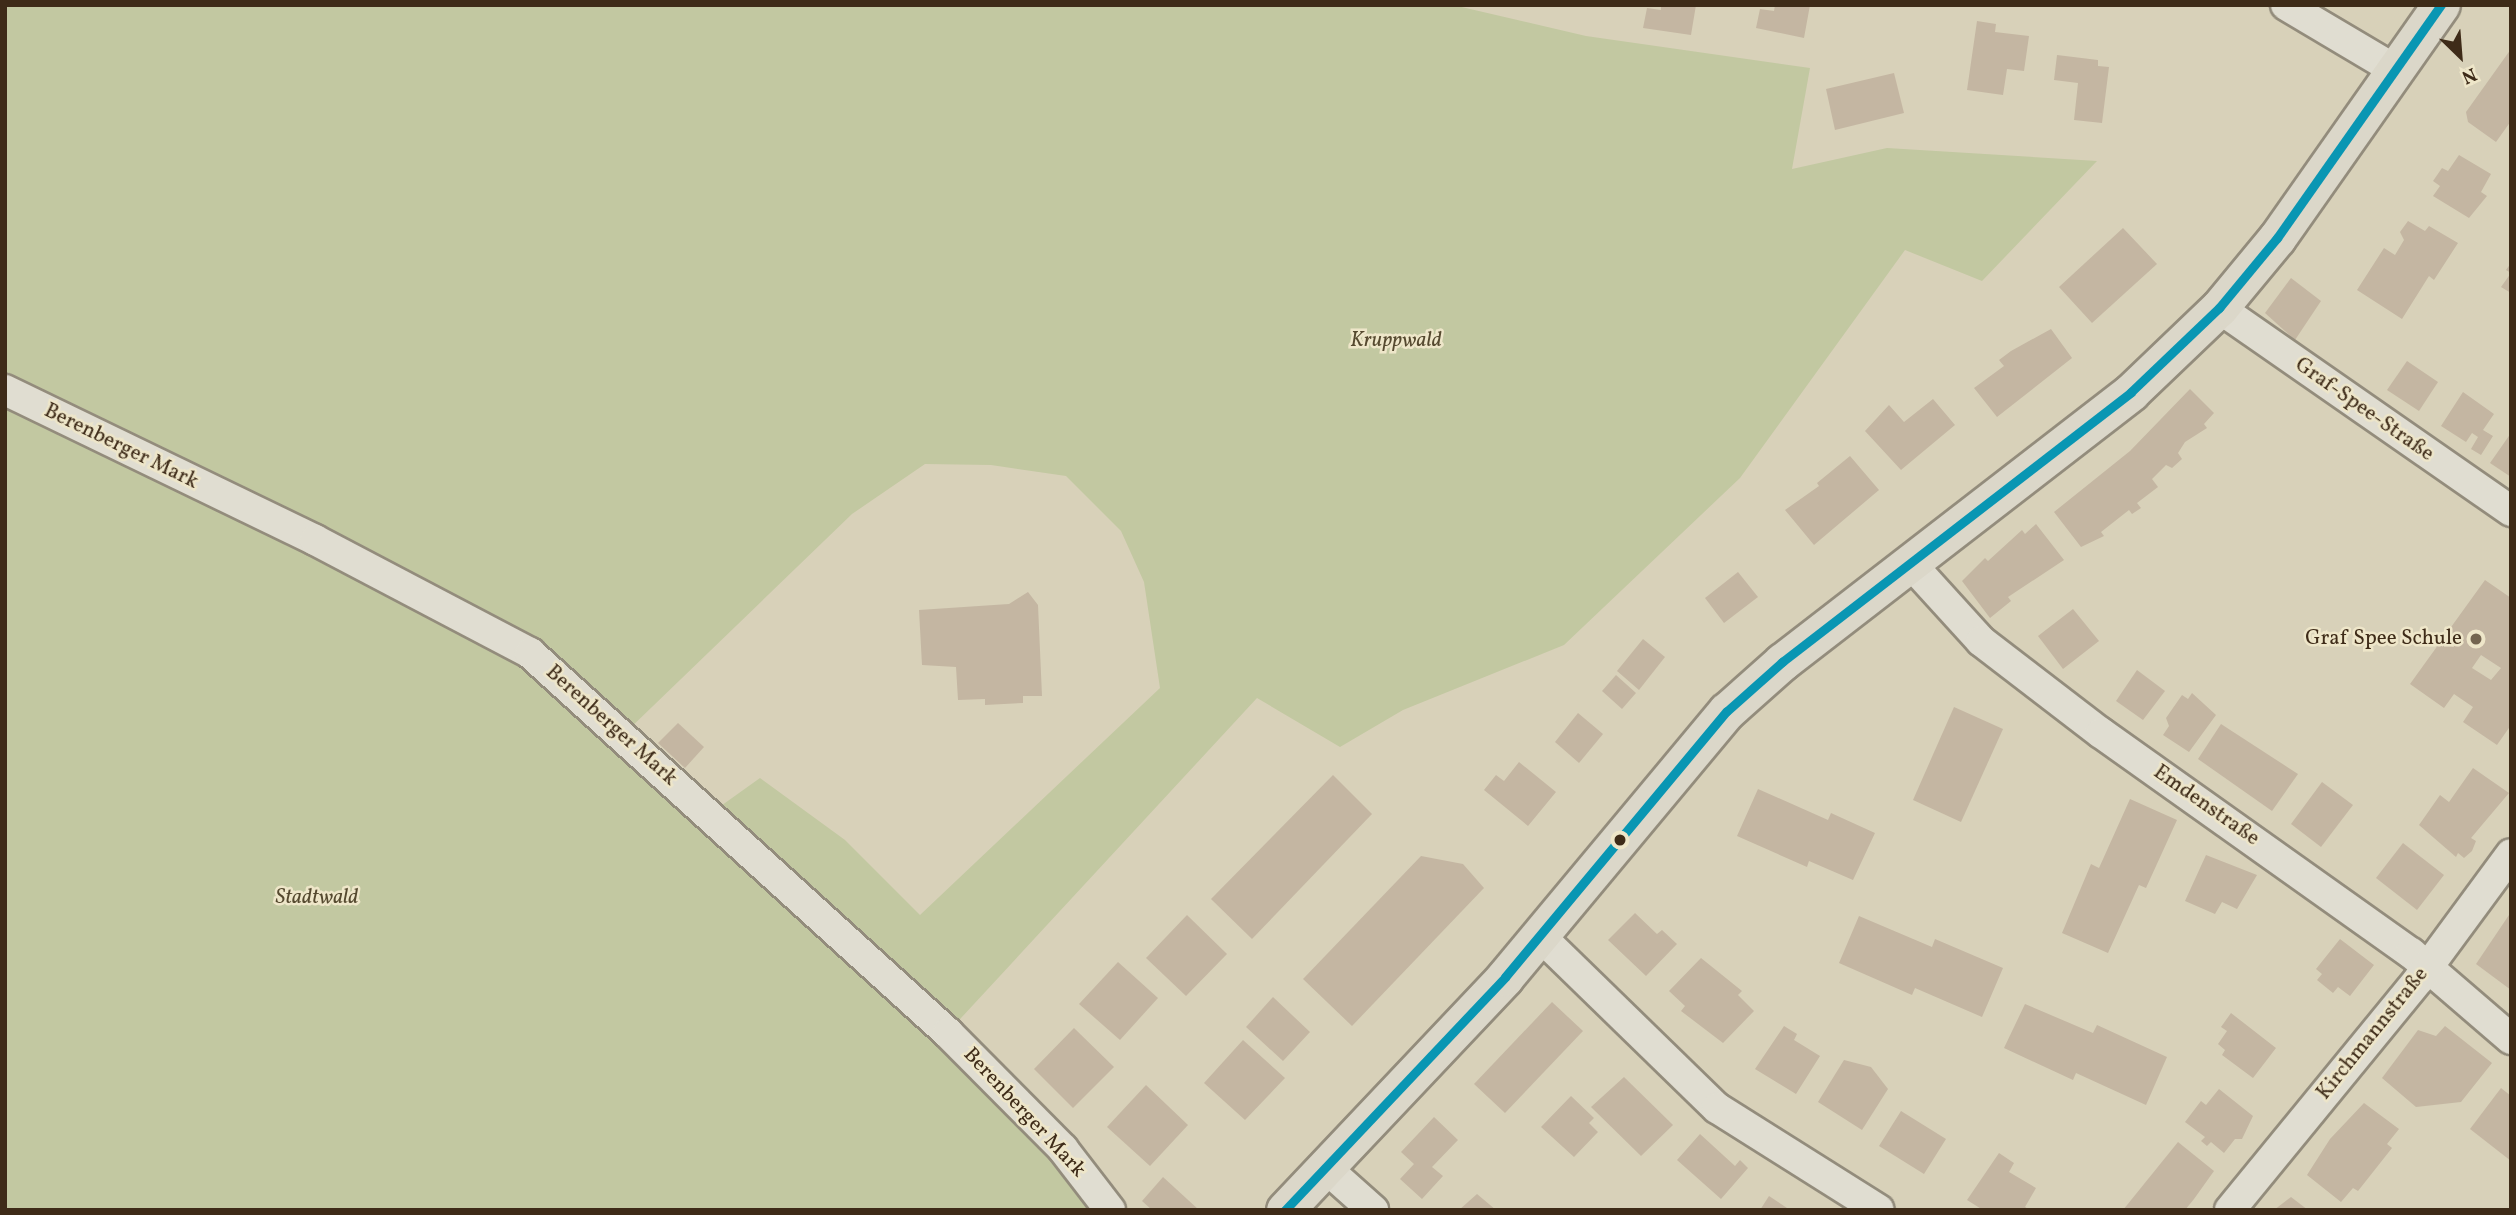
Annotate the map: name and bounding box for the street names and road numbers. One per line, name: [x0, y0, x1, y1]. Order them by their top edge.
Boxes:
street label: Graf-Spee-Straße: [2290, 353, 2438, 467]
street label: Berenberger Mark: [40, 399, 202, 495]
street label: Berenberger Mark: [540, 660, 682, 792]
street label: Emdenstraße: [2148, 760, 2264, 852]
street label: Kirchmannstraße: [2312, 963, 2434, 1105]
street label: Berenberger Mark: [957, 1043, 1091, 1183]

